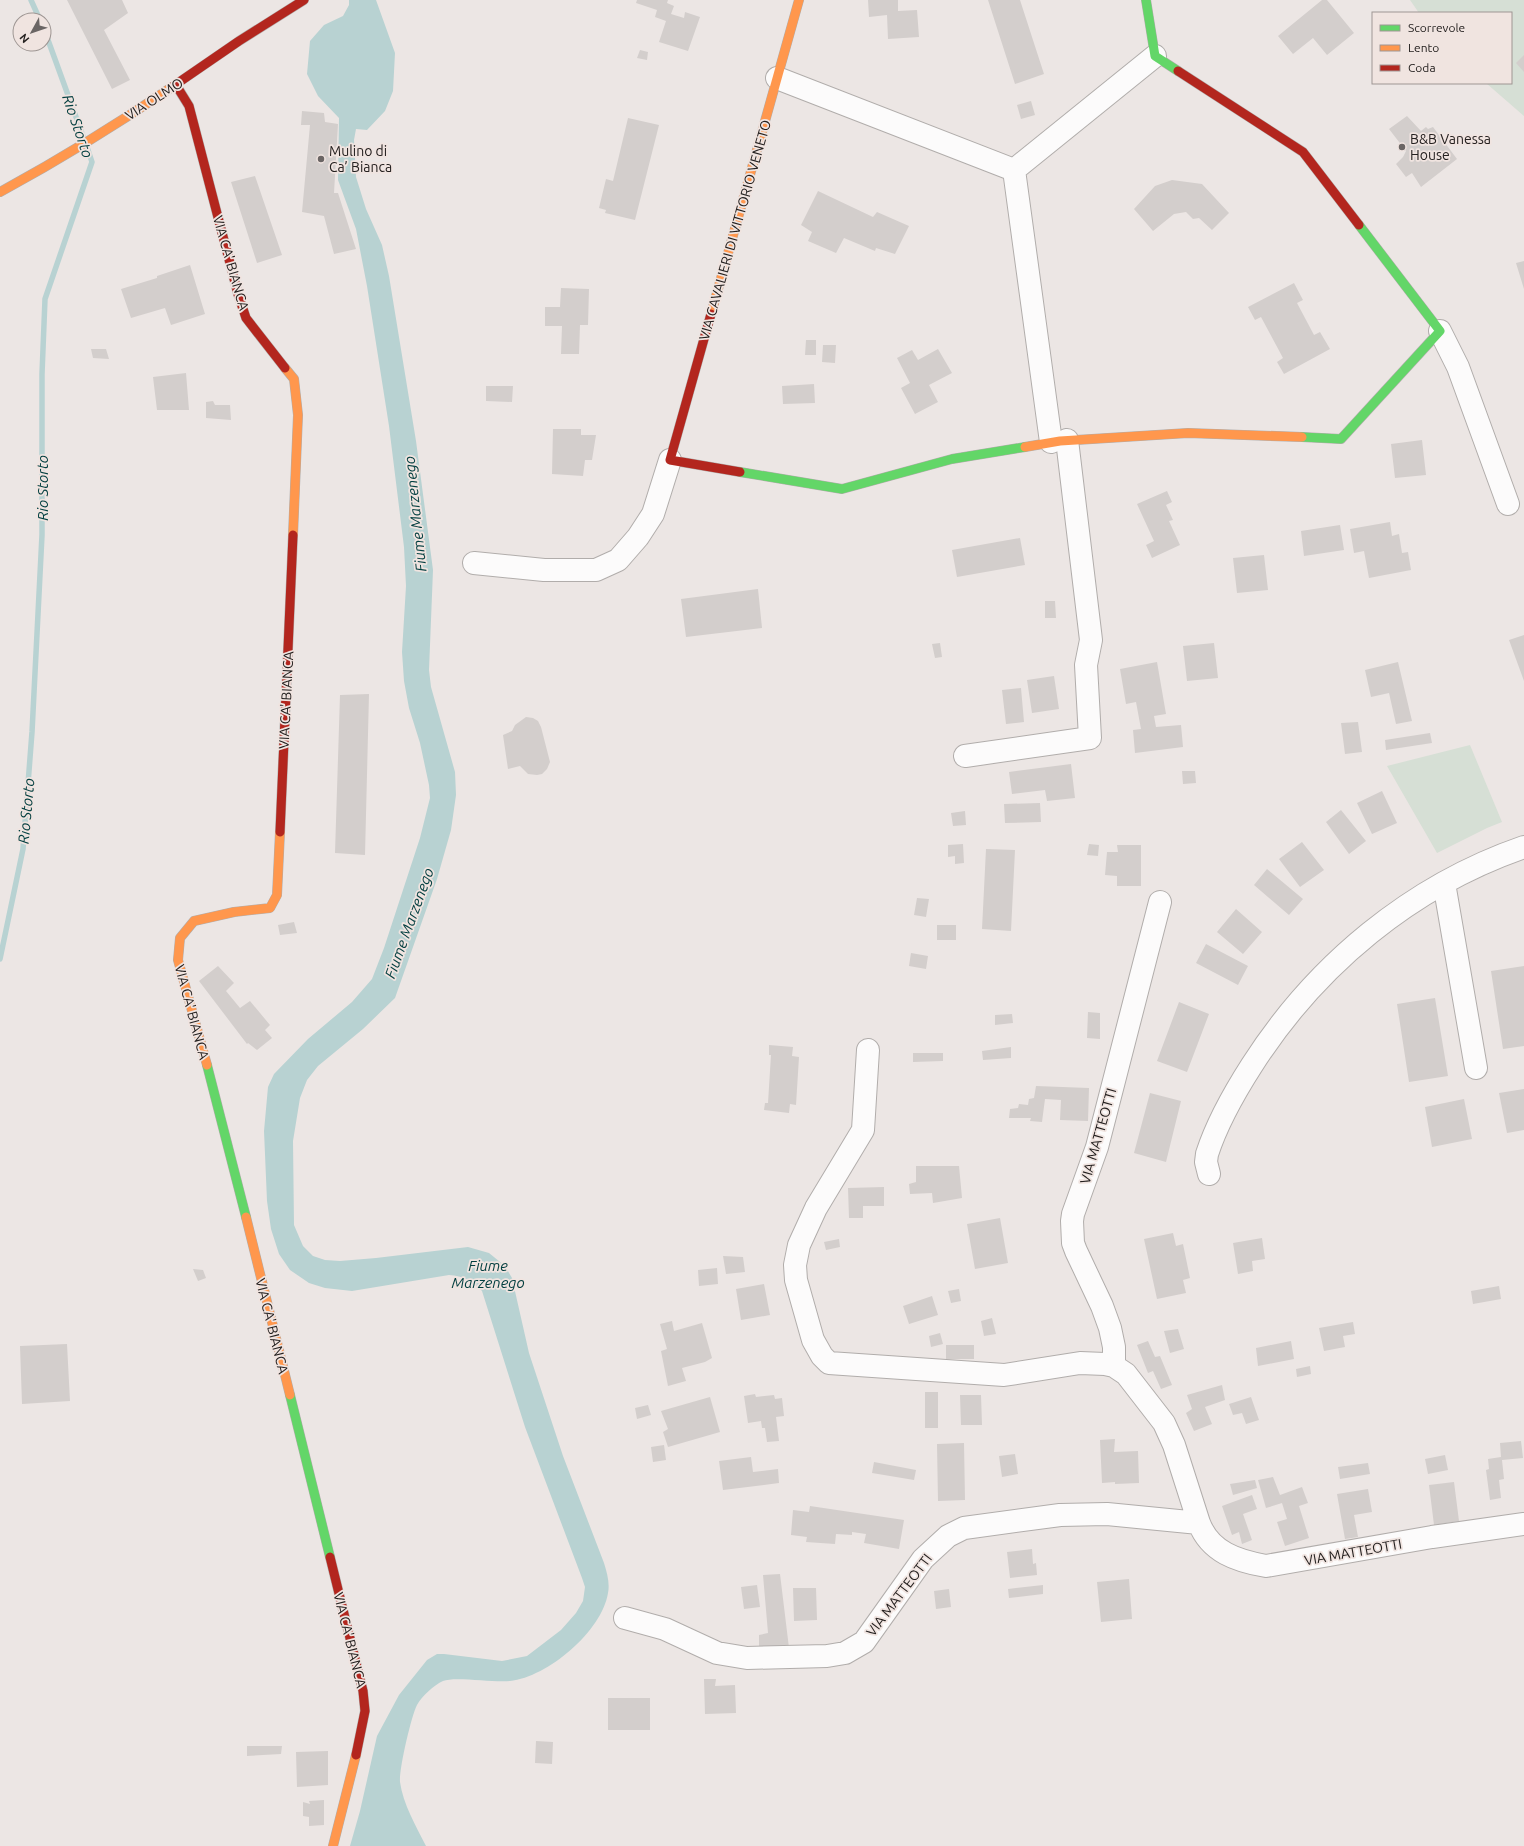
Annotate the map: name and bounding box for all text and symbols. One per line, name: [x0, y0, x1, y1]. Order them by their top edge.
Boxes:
north arrow: [12, 12, 52, 52]
legend: [1372, 12, 1512, 84]
text: Scorrevole: [1408, 21, 1465, 34]
text: N: [17, 31, 32, 45]
text: Lento: [1408, 41, 1439, 54]
text: Coda: [1408, 61, 1436, 74]
street label: VIA OLMO: [122, 74, 186, 124]
water label: Rio Storto: [59, 92, 97, 160]
street label: VIA CAVALIERI DI VITTORIO VENETO: [696, 118, 774, 342]
place label: B&B Vanessa House: [1410, 131, 1491, 163]
marker: B&B Vanessa House: [1397, 142, 1407, 152]
place label: Mulino di Ca’ Bianca: [329, 143, 392, 175]
marker: Mulino di Ca’ Bianca: [316, 154, 326, 164]
street label: VIA CA' BIANCA: [210, 214, 252, 312]
water label: Rio Storto: [34, 455, 51, 521]
water label: Fiume Marzenego: [400, 455, 430, 573]
street label: VIA CA' BIANCA: [275, 651, 297, 749]
water label: Rio Storto: [15, 778, 37, 844]
water label: Fiume Marzenego: [381, 866, 437, 980]
street label: VIA CA' BIANCA: [172, 963, 212, 1061]
street label: VIA MATTEOTTI: [1077, 1086, 1119, 1186]
water label: Fiume Marzenego: [452, 1257, 525, 1291]
street label: VIA CA' BIANCA: [252, 1276, 292, 1376]
street label: VIA MATTEOTTI: [1303, 1536, 1403, 1568]
street label: VIA MATTEOTTI: [863, 1551, 935, 1639]
street label: VIA CA' BIANCA: [330, 1590, 370, 1690]

